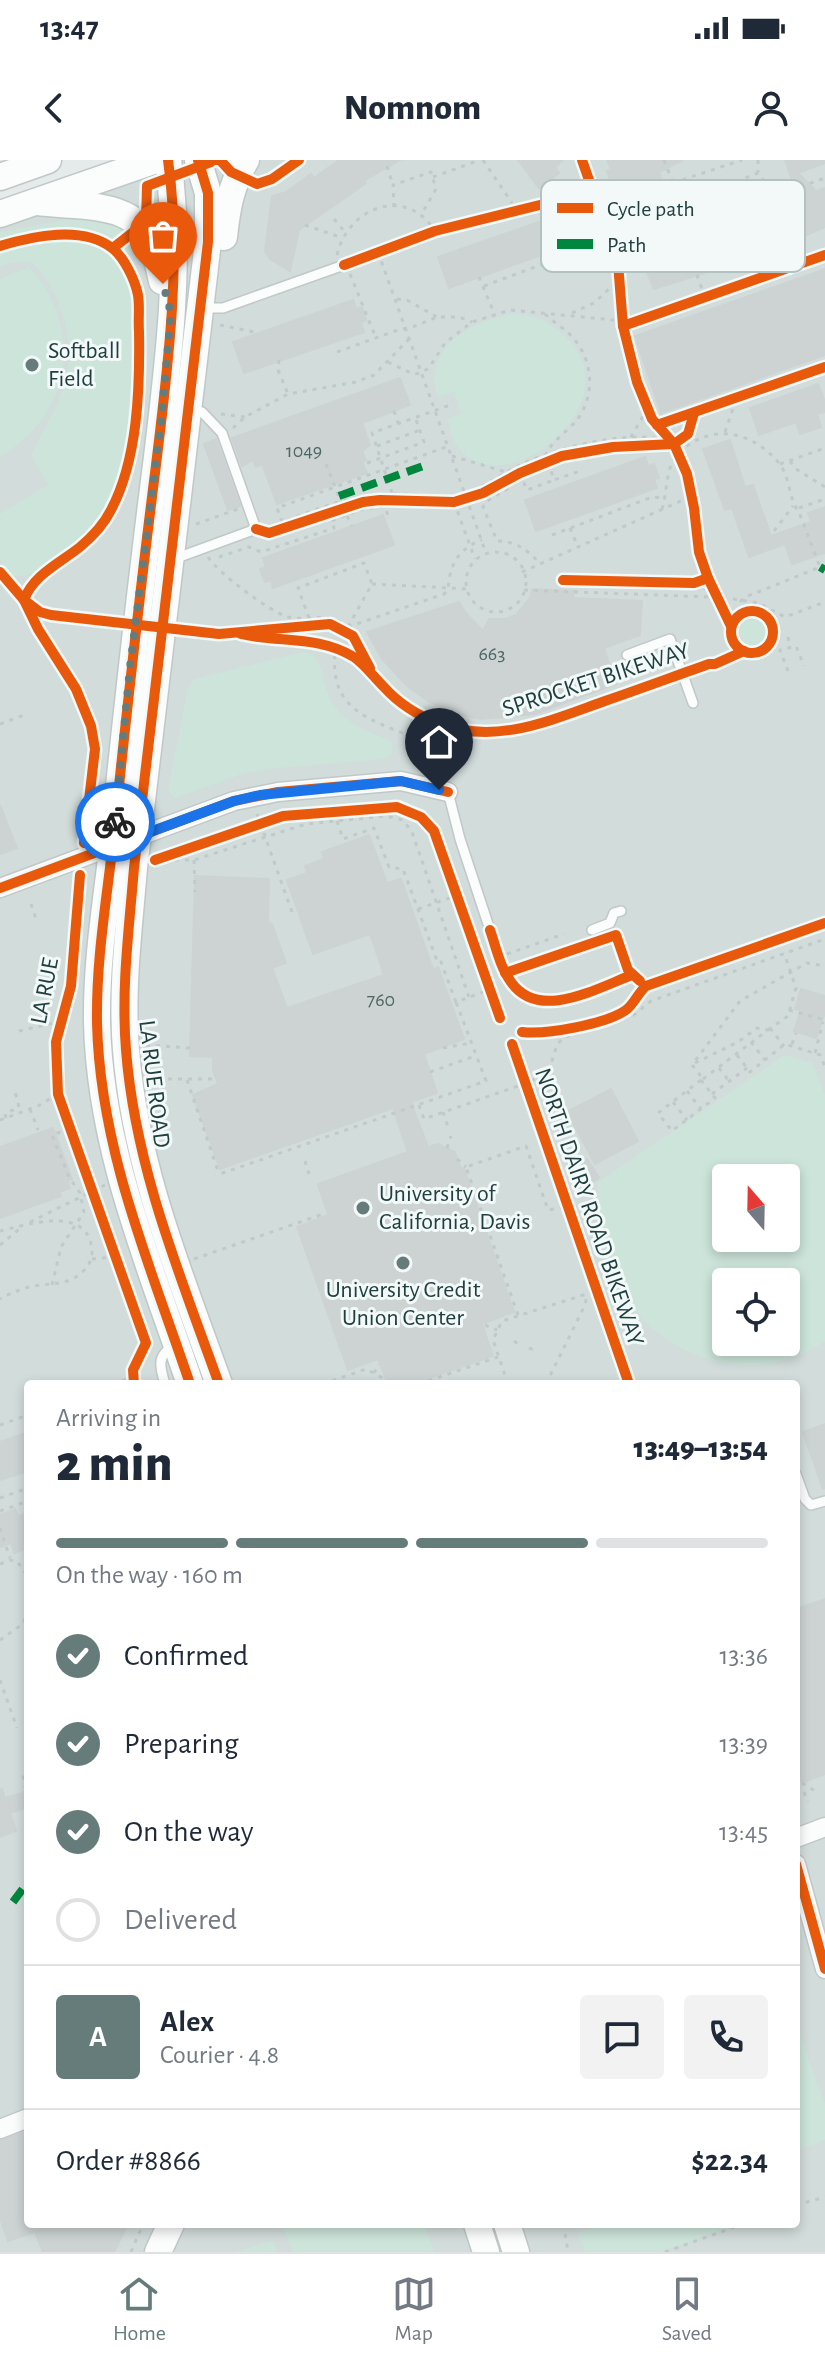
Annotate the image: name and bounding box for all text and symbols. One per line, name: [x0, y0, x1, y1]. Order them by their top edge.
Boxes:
text: 13:47: [40, 13, 99, 43]
icon: back: [32, 86, 76, 130]
icon: person: [749, 86, 793, 130]
text: Nomnom: [344, 90, 481, 126]
legend: [541, 180, 805, 272]
text: Cycle path: [607, 198, 695, 220]
pin: [129, 202, 197, 284]
icon: bag: [141, 214, 185, 258]
text: Path: [607, 234, 647, 256]
place label: Softball Field: [48, 339, 121, 391]
marker: Softball Field: [23, 356, 41, 374]
house number: 1049: [286, 441, 322, 461]
street label: SPROCKET BIKEWAY: [499, 638, 693, 722]
house number: 663: [478, 644, 506, 664]
pin: [405, 708, 473, 790]
icon: home: [417, 720, 461, 764]
courier: [75, 782, 155, 862]
icon: bike: [93, 800, 137, 844]
street label: LA RUE: [27, 955, 63, 1026]
house number: 760: [367, 990, 395, 1010]
street label: LA RUE ROAD: [134, 1019, 174, 1149]
street label: NORTH DAIRY ROAD BIKEWAY: [530, 1065, 648, 1349]
north arrow: [712, 1164, 800, 1252]
map controls: [712, 1164, 800, 1356]
place label: University of California, Davis: [379, 1182, 530, 1234]
marker: University of California, Davis: [354, 1199, 372, 1217]
marker: University Credit Union Center: [394, 1254, 412, 1272]
button: locate: [712, 1268, 800, 1356]
place label: University Credit Union Center: [326, 1278, 481, 1330]
text: Arriving in: [56, 1405, 161, 1431]
text: 13:49–13:54: [634, 1433, 768, 1463]
text: 2 min: [56, 1438, 172, 1490]
text: On the way · 160 m: [56, 1562, 243, 1588]
icon: check: [56, 1634, 100, 1678]
text: Confirmed: [124, 1641, 248, 1671]
text: 13:36: [719, 1643, 768, 1669]
icon: check: [56, 1722, 100, 1766]
text: Preparing: [124, 1729, 239, 1759]
text: 13:39: [719, 1731, 768, 1757]
icon: check: [56, 1810, 100, 1854]
text: On the way: [124, 1817, 253, 1847]
text: 13:45: [719, 1819, 768, 1845]
text: Delivered: [124, 1905, 237, 1935]
button: chat: [580, 1995, 664, 2079]
button: phone: [684, 1995, 768, 2079]
text: Alex: [160, 2007, 214, 2037]
text: A: [89, 2022, 107, 2052]
text: Courier · 4.8: [160, 2042, 279, 2068]
text: Order #8866: [56, 2146, 201, 2176]
text: $22.34: [691, 2146, 768, 2176]
tab: Home: [113, 2272, 166, 2346]
tab: Map: [392, 2272, 436, 2346]
tab: Saved: [662, 2272, 712, 2346]

